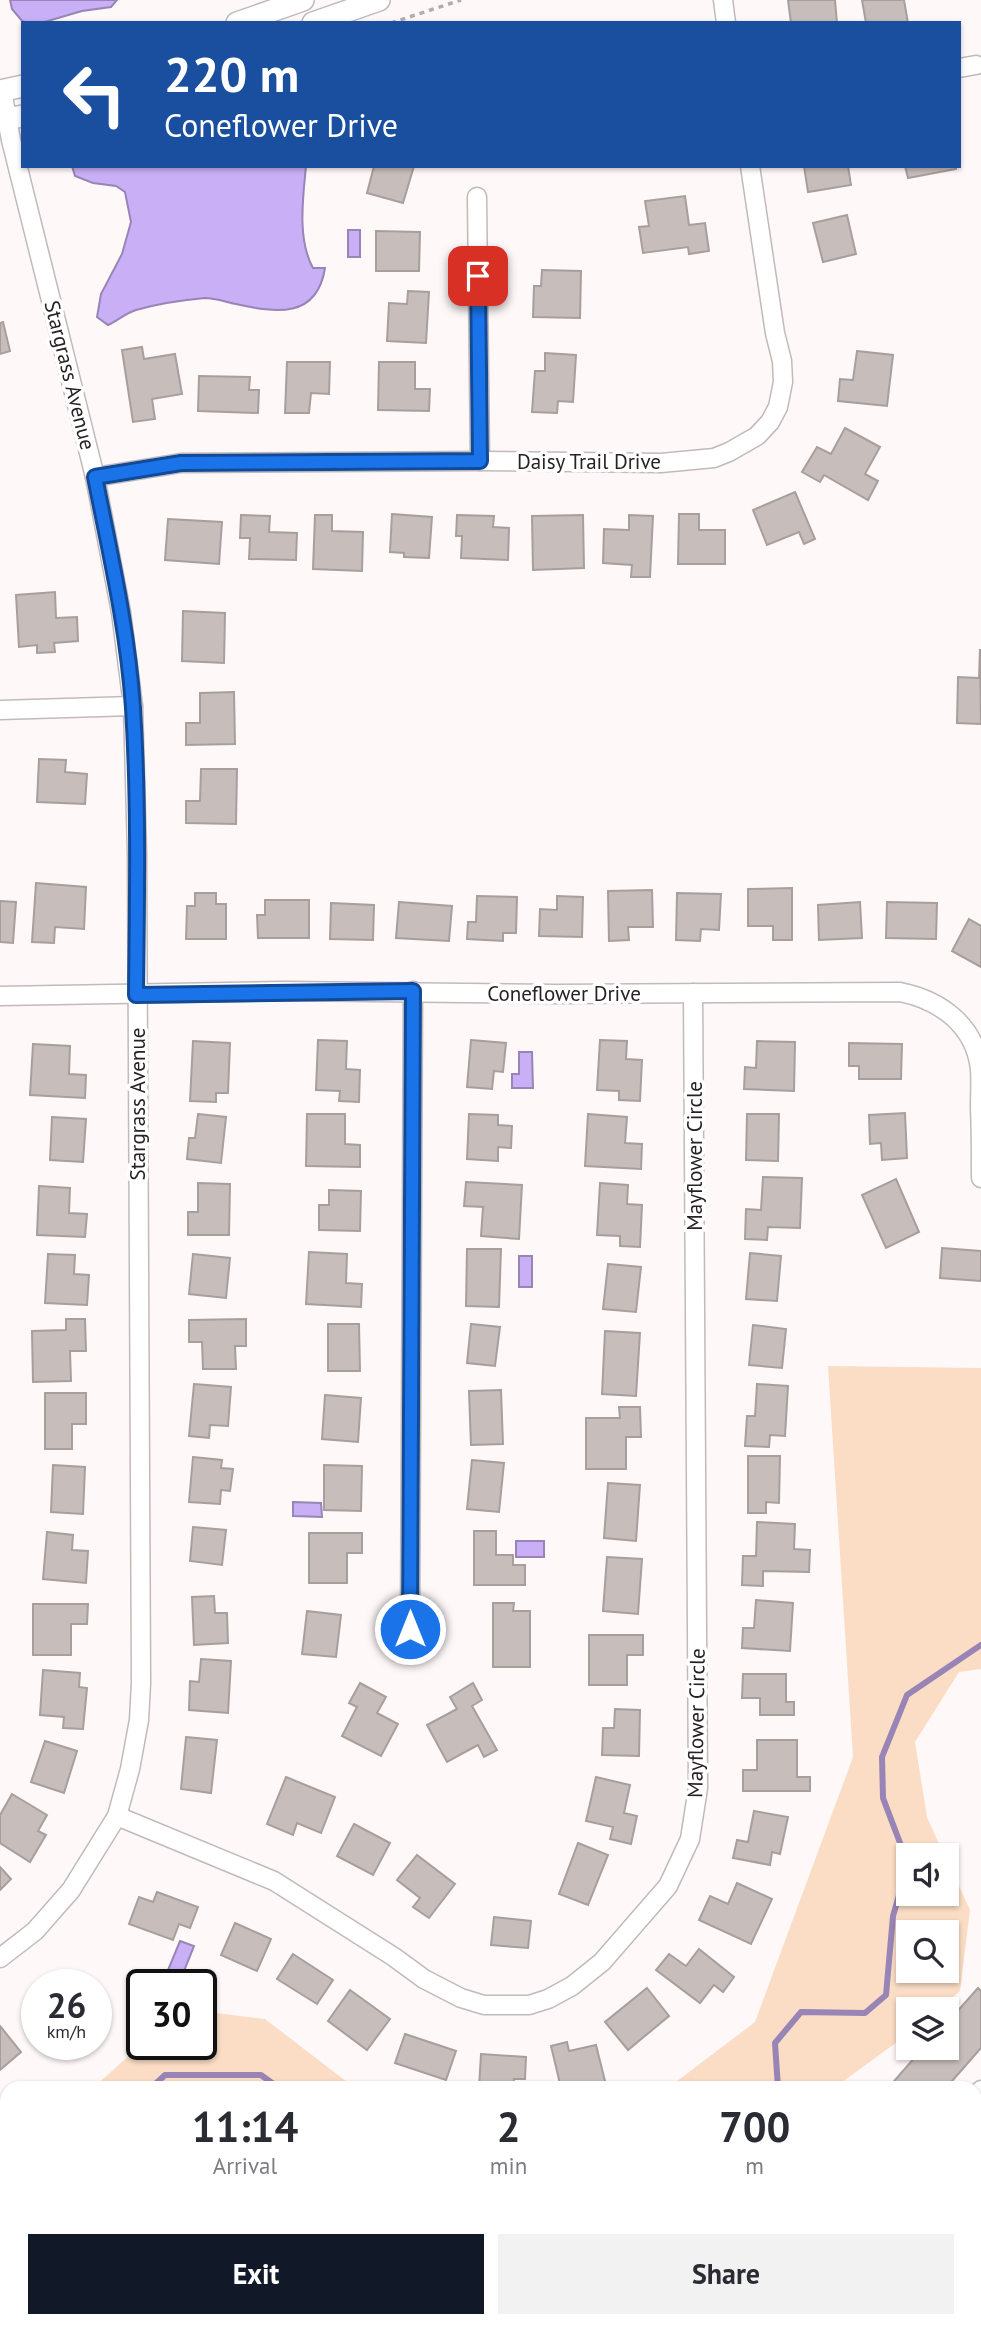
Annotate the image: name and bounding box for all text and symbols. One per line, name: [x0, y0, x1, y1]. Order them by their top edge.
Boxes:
text: 220 m: [164, 42, 299, 106]
icon: left: [49, 49, 140, 140]
text: Coneflower Drive: [164, 104, 398, 146]
pin: [448, 246, 508, 306]
icon: arrive: [459, 257, 497, 295]
street label: Stargrass Avenue: [38, 298, 102, 452]
street label: Daisy Trail Drive: [517, 448, 661, 475]
street label: Coneflower Drive: [487, 980, 641, 1007]
street label: Stargrass Avenue: [124, 1028, 151, 1180]
street label: Mayflower Circle: [681, 1081, 708, 1231]
position arrow: [373, 1592, 447, 1666]
street label: Mayflower Circle: [681, 1648, 711, 1798]
map controls: [896, 1843, 959, 2060]
button: sound: [896, 1843, 959, 1906]
button: search: [896, 1920, 959, 1983]
speed limit sign: 30: [126, 1969, 217, 2060]
text: 26: [47, 1982, 86, 2028]
button: layers: [896, 1997, 959, 2060]
text: km/h: [47, 2020, 86, 2043]
text: 11:14: [192, 2099, 298, 2154]
text: 2: [497, 2099, 520, 2154]
text: 700: [719, 2099, 790, 2154]
text: Arrival: [213, 2151, 277, 2180]
text: min: [490, 2151, 527, 2180]
text: m: [745, 2151, 764, 2180]
button: Exit: [28, 2234, 484, 2314]
button: Share: [498, 2234, 954, 2314]

